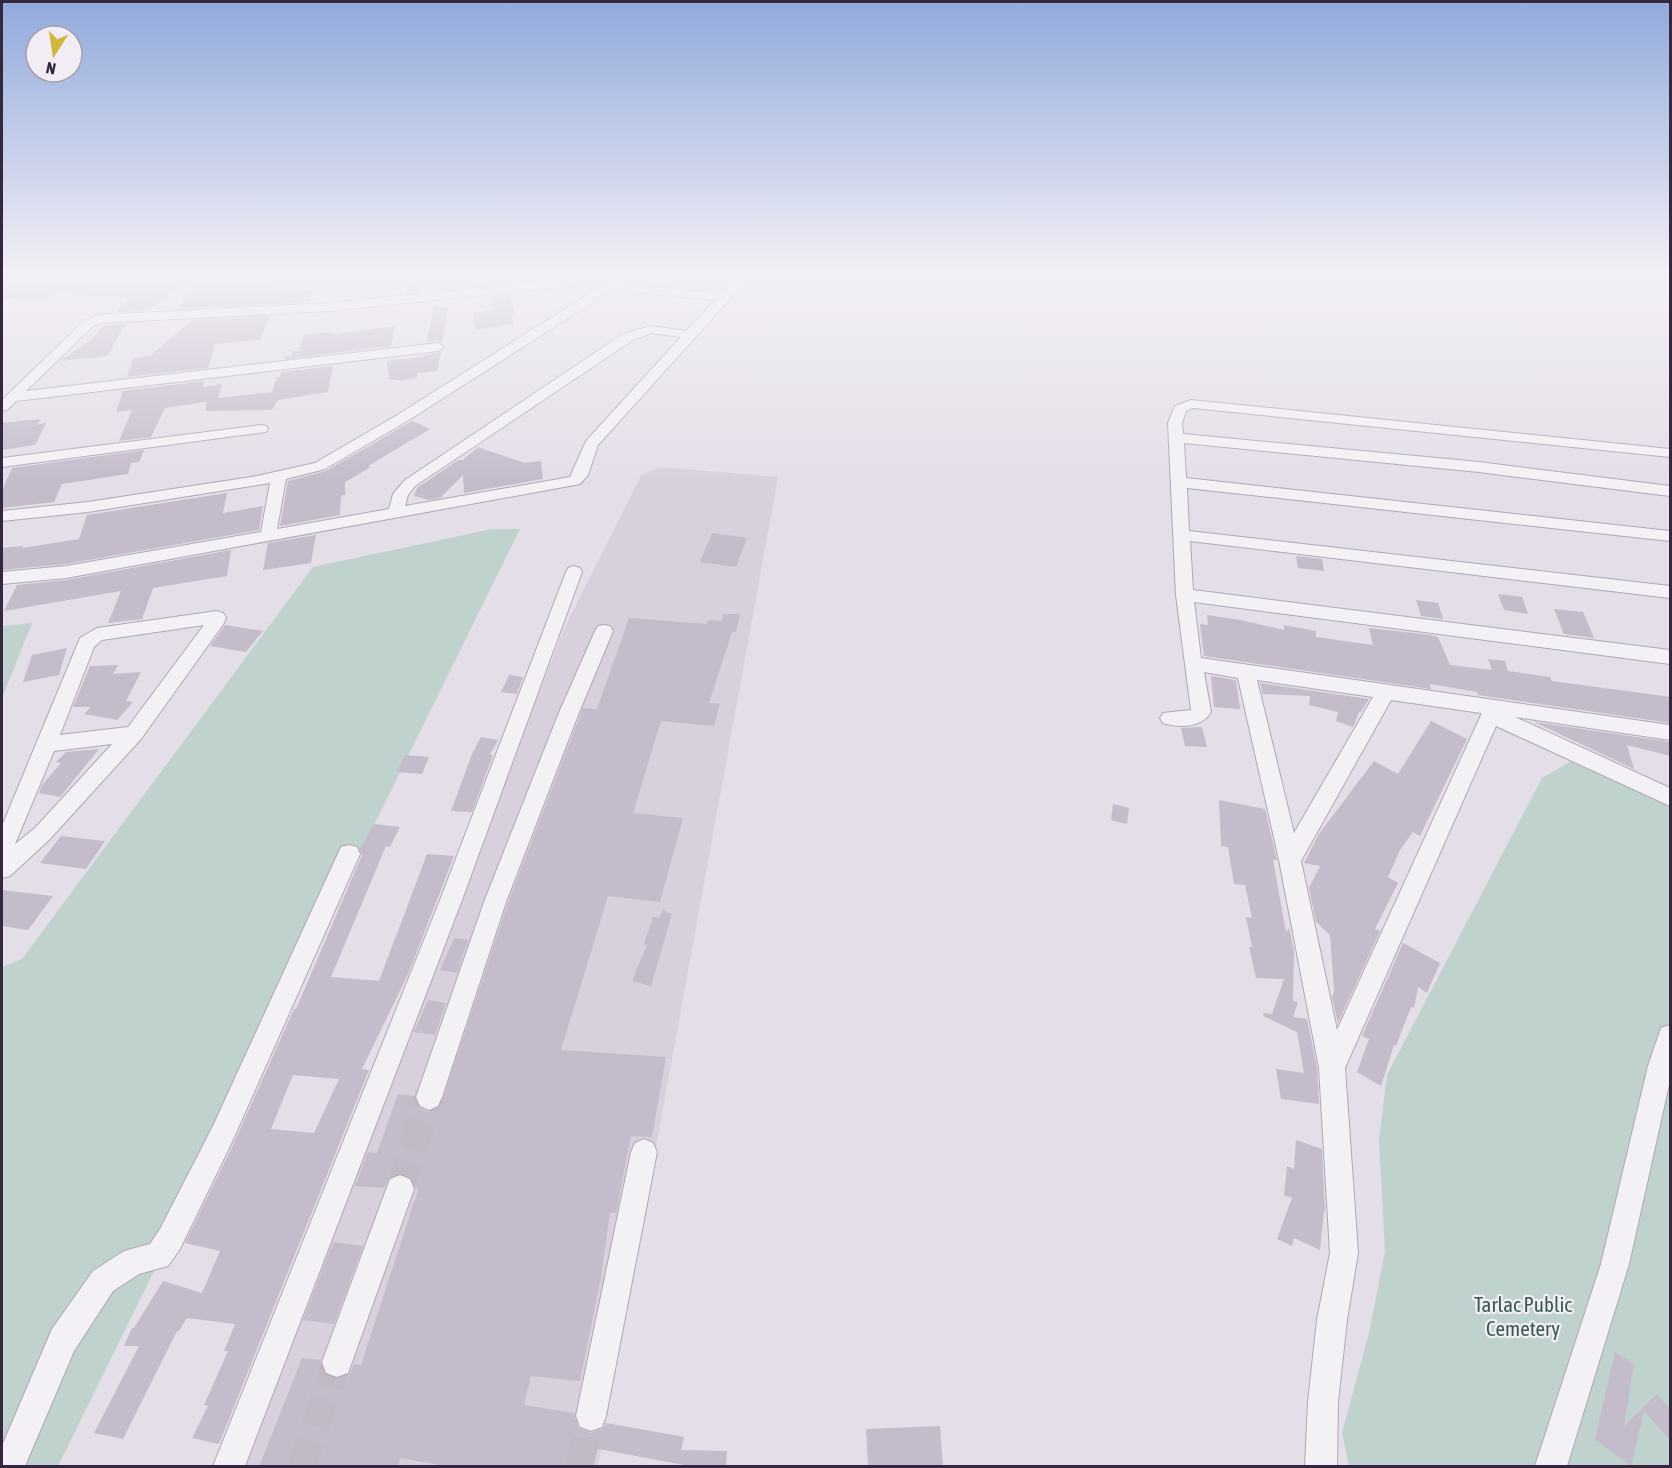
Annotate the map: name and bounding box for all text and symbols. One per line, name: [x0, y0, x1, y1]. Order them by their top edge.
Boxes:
north arrow: [24, 24, 84, 84]
text: N: [44, 59, 57, 78]
park label: Tarlac Public Cemetery: [1474, 1292, 1572, 1340]

